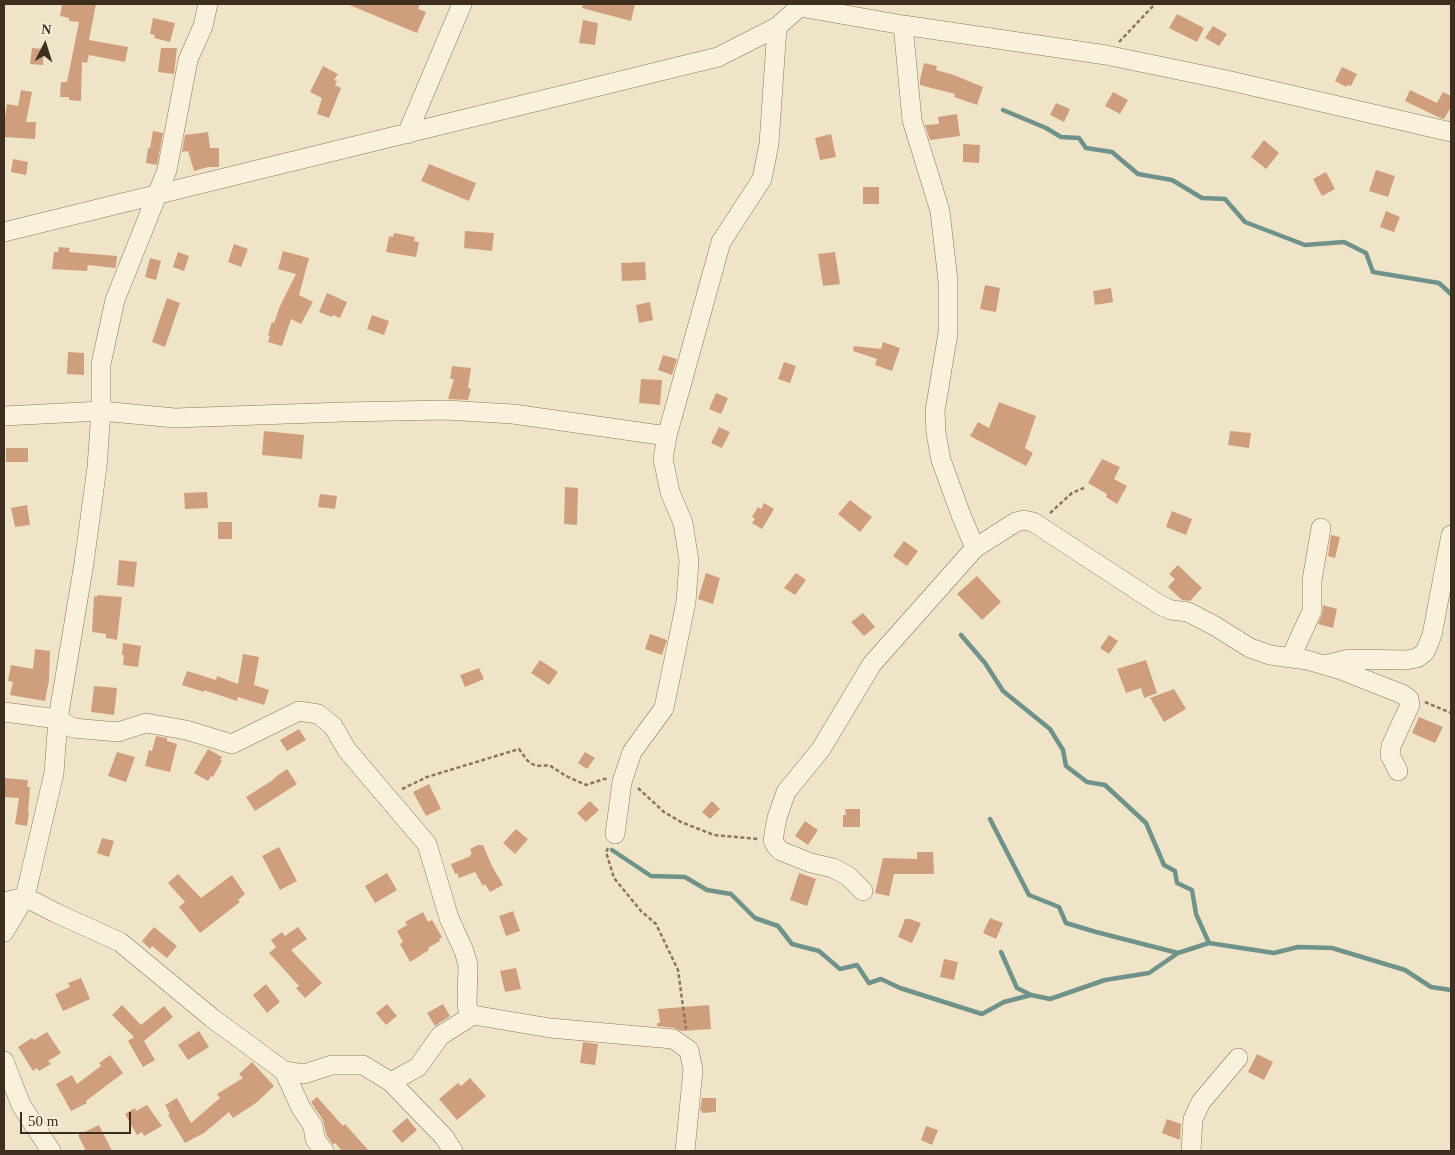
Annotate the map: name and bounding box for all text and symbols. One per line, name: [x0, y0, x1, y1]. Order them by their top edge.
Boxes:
north arrow: [20, 20, 70, 70]
text: N: [41, 22, 52, 37]
scale bar: [22, 1102, 134, 1134]
text: 50 m: [28, 1113, 58, 1129]

